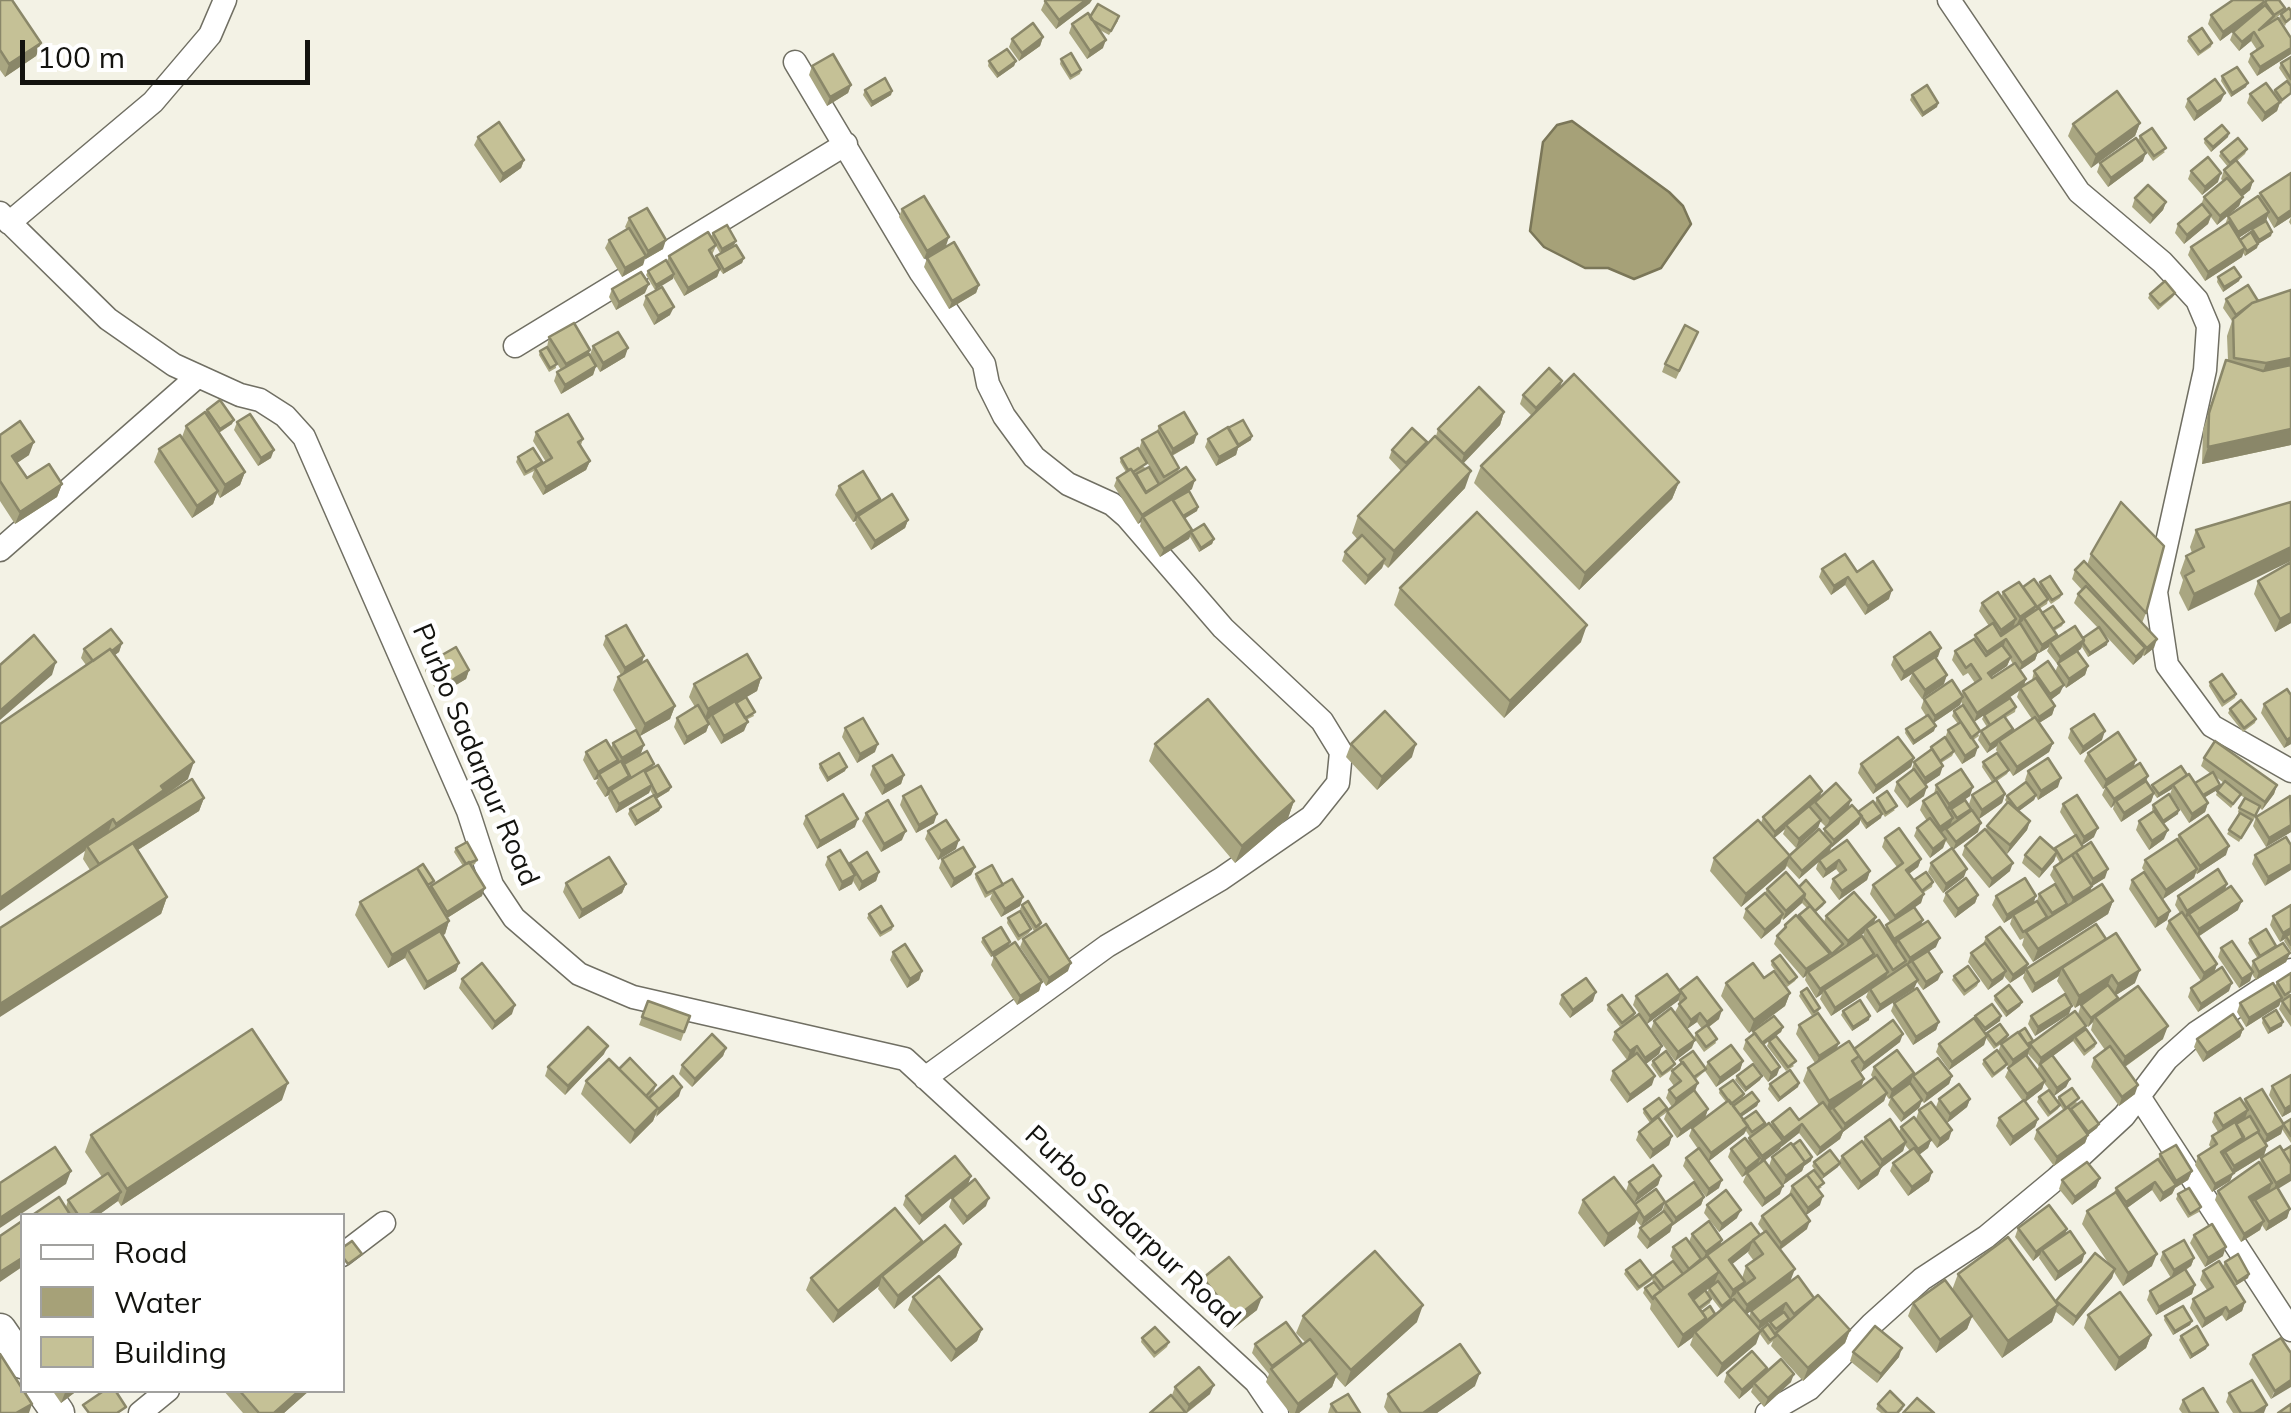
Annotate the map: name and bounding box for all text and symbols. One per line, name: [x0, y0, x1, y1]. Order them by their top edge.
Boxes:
scale bar: [25, 20, 315, 82]
text: 100 m: [37, 38, 125, 76]
street label: Purbo Sadarpur Road: [405, 619, 545, 891]
street label: Purbo Sadarpur Road: [1018, 1119, 1246, 1335]
legend: [20, 1213, 345, 1393]
text: Road: [114, 1233, 188, 1271]
text: Water: [114, 1283, 201, 1321]
text: Building: [114, 1333, 227, 1371]

